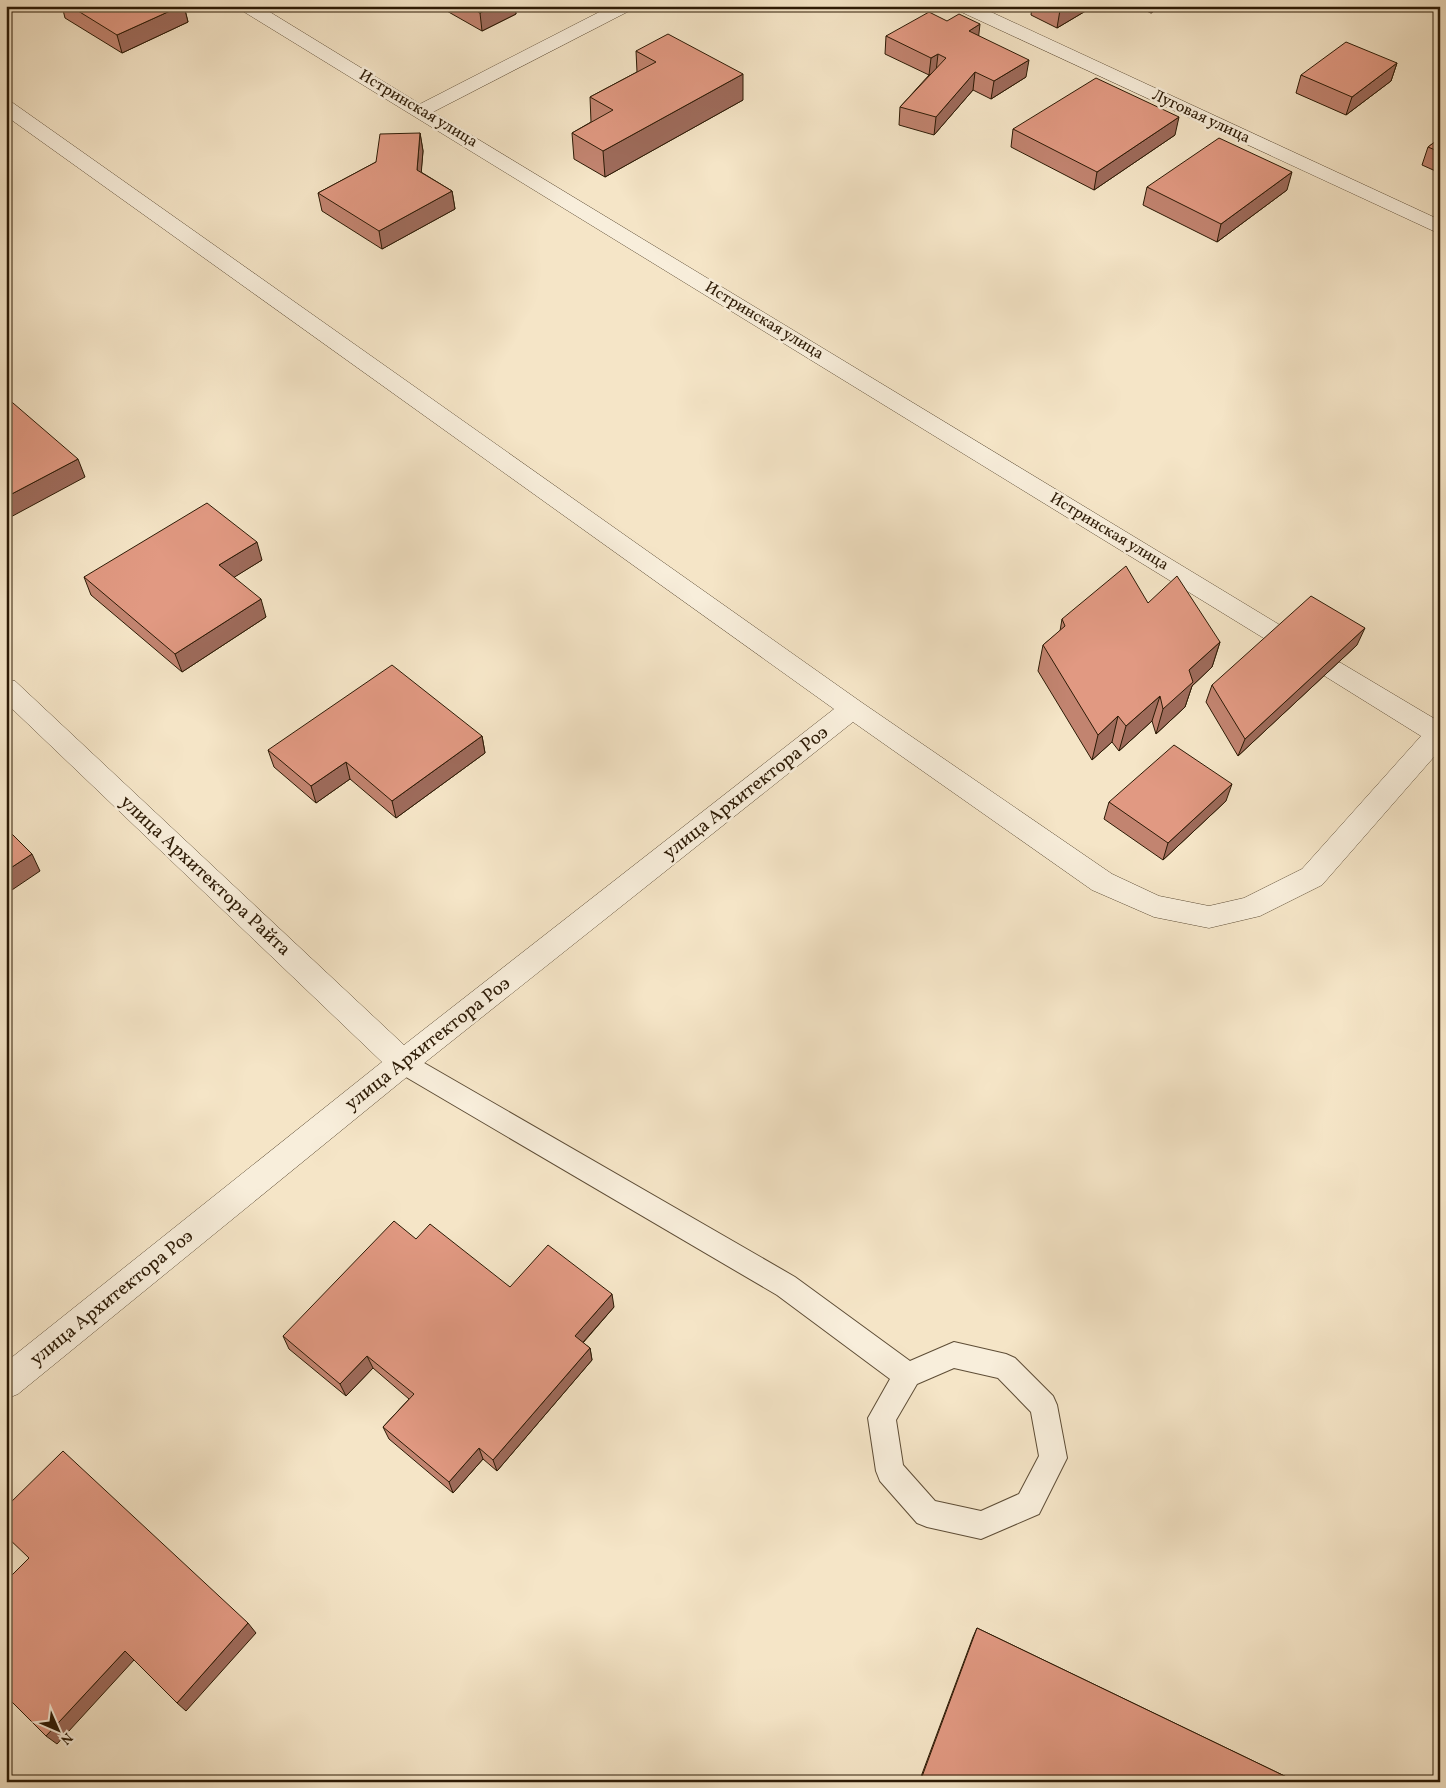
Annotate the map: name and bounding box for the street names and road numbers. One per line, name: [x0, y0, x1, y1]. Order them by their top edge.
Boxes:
street label: Истринская улица: [354, 65, 482, 153]
street label: Луговая улица: [1148, 85, 1254, 149]
street label: Истринская улица: [700, 277, 828, 365]
street label: Истринская улица: [1045, 488, 1173, 576]
street label: улица Архитектора Роэ: [658, 720, 834, 866]
street label: улица Архитектора Райта: [114, 790, 296, 962]
street label: улица Архитектора Роэ: [340, 971, 516, 1117]
street label: улица Архитектора Роэ: [25, 1224, 199, 1372]

